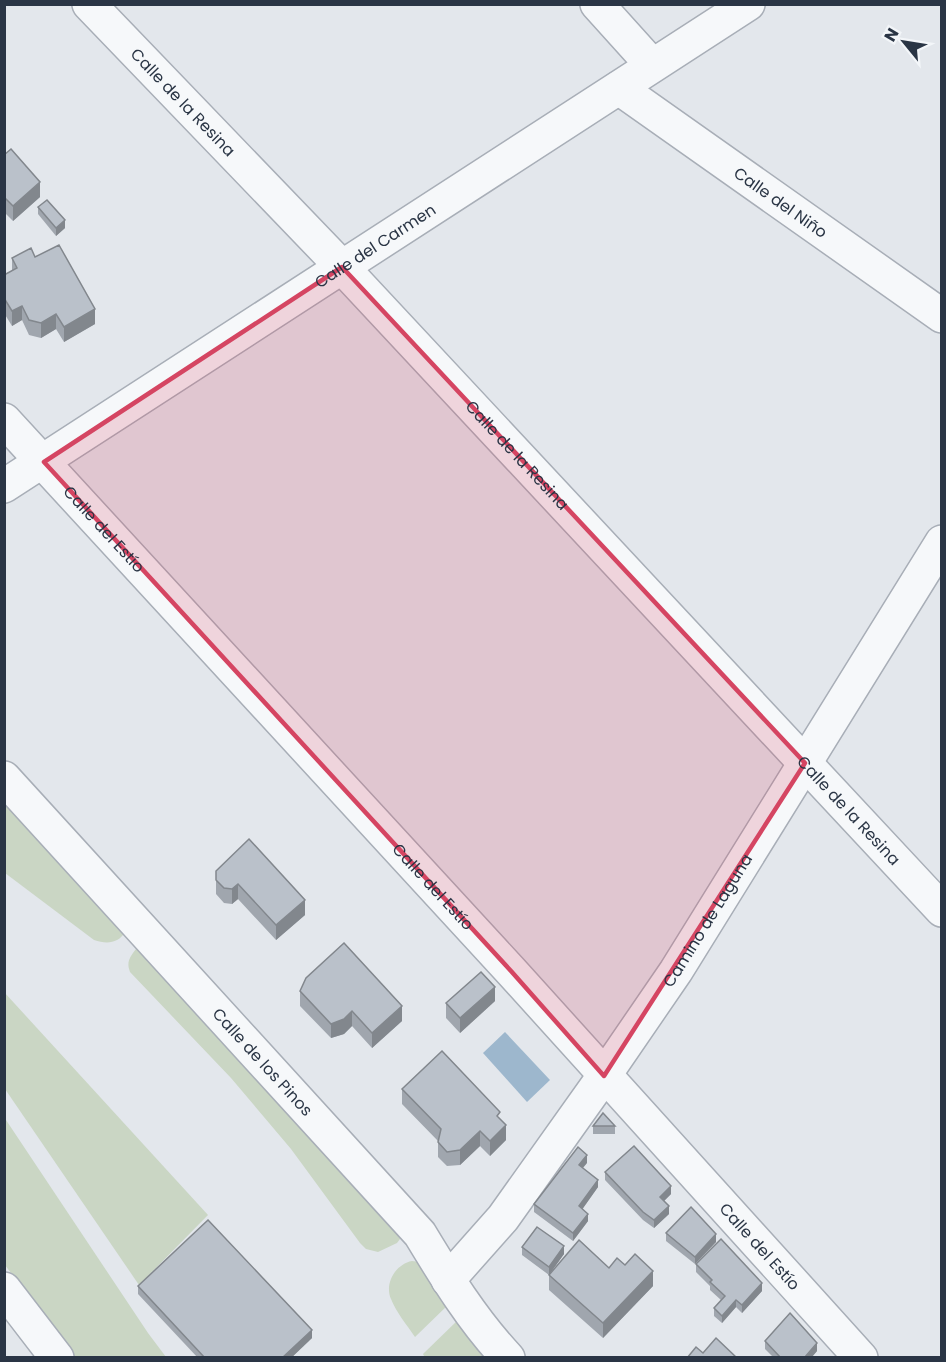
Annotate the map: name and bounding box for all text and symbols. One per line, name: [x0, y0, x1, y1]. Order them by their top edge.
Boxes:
north arrow: [874, 12, 934, 72]
text: N: [878, 24, 904, 46]
street label: Calle de la Resina: [126, 43, 241, 161]
street label: Calle del Niño: [729, 161, 832, 243]
street label: Calle del Carmen: [310, 198, 440, 293]
street label: Calle de la Resina: [460, 395, 574, 515]
street label: Calle del Estío: [58, 480, 150, 577]
street label: Calle de la Resina: [792, 750, 906, 870]
street label: Calle del Estío: [387, 838, 479, 935]
street label: Camino de Laguna: [657, 849, 758, 992]
street label: Calle de los Pinos: [207, 1003, 318, 1121]
street label: Calle del Estío: [714, 1198, 806, 1295]

